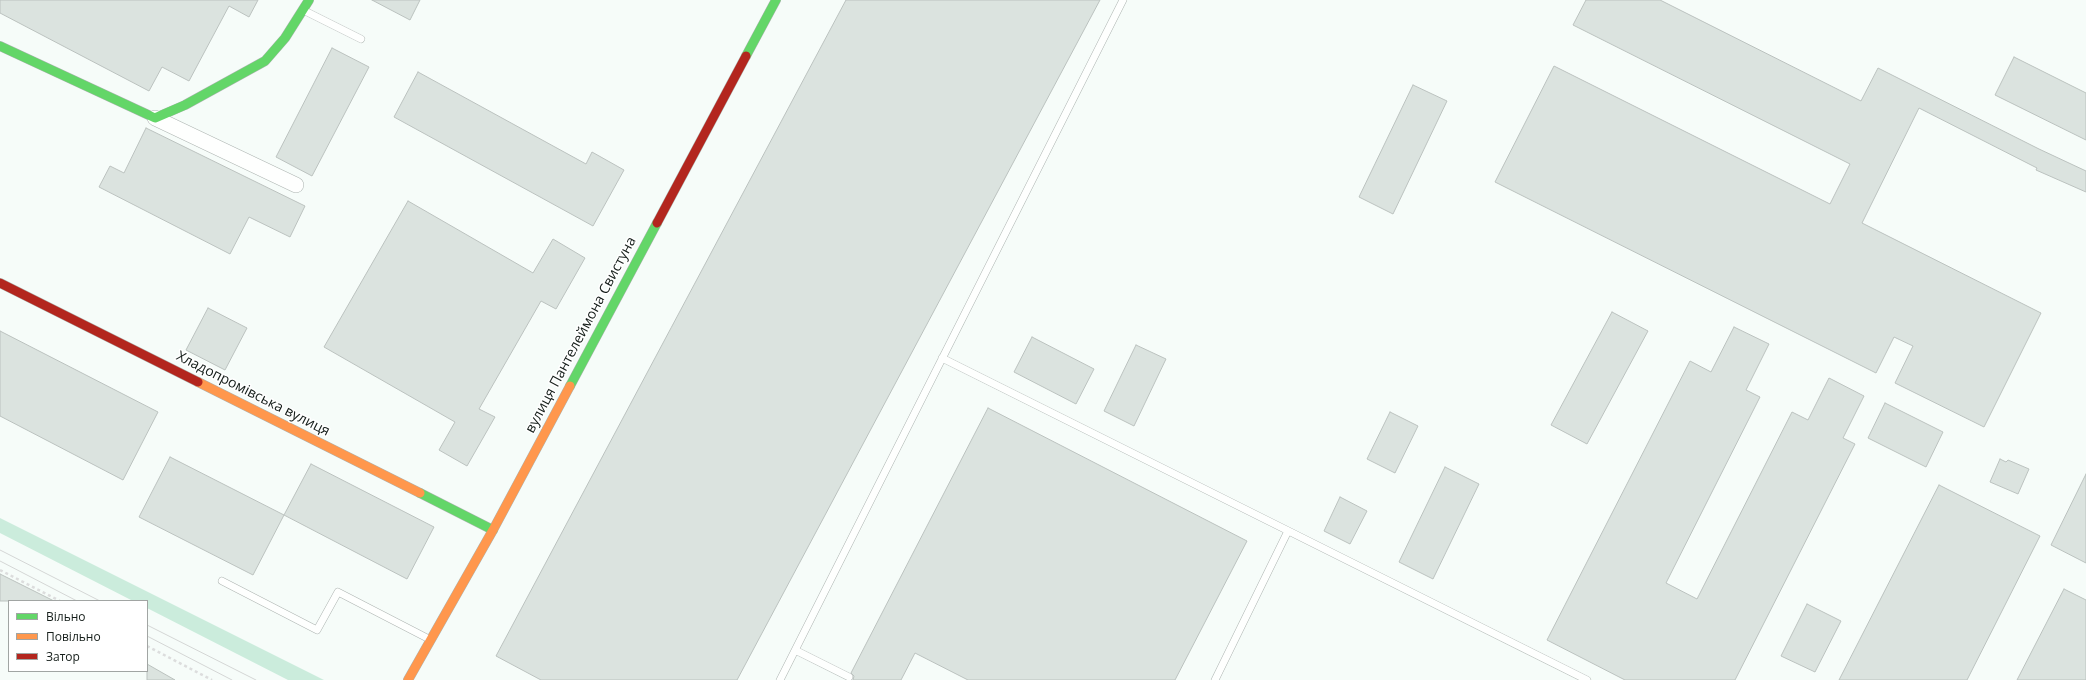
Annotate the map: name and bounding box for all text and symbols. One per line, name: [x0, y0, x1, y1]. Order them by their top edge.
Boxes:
street label: вулиця Пантелеймона Свистуна: [522, 234, 640, 436]
street label: Хладопромівська вулиця: [173, 348, 333, 440]
legend: [8, 600, 148, 672]
text: Вільно: [46, 608, 86, 625]
text: Повільно: [46, 628, 101, 645]
text: Затор: [46, 648, 80, 665]

